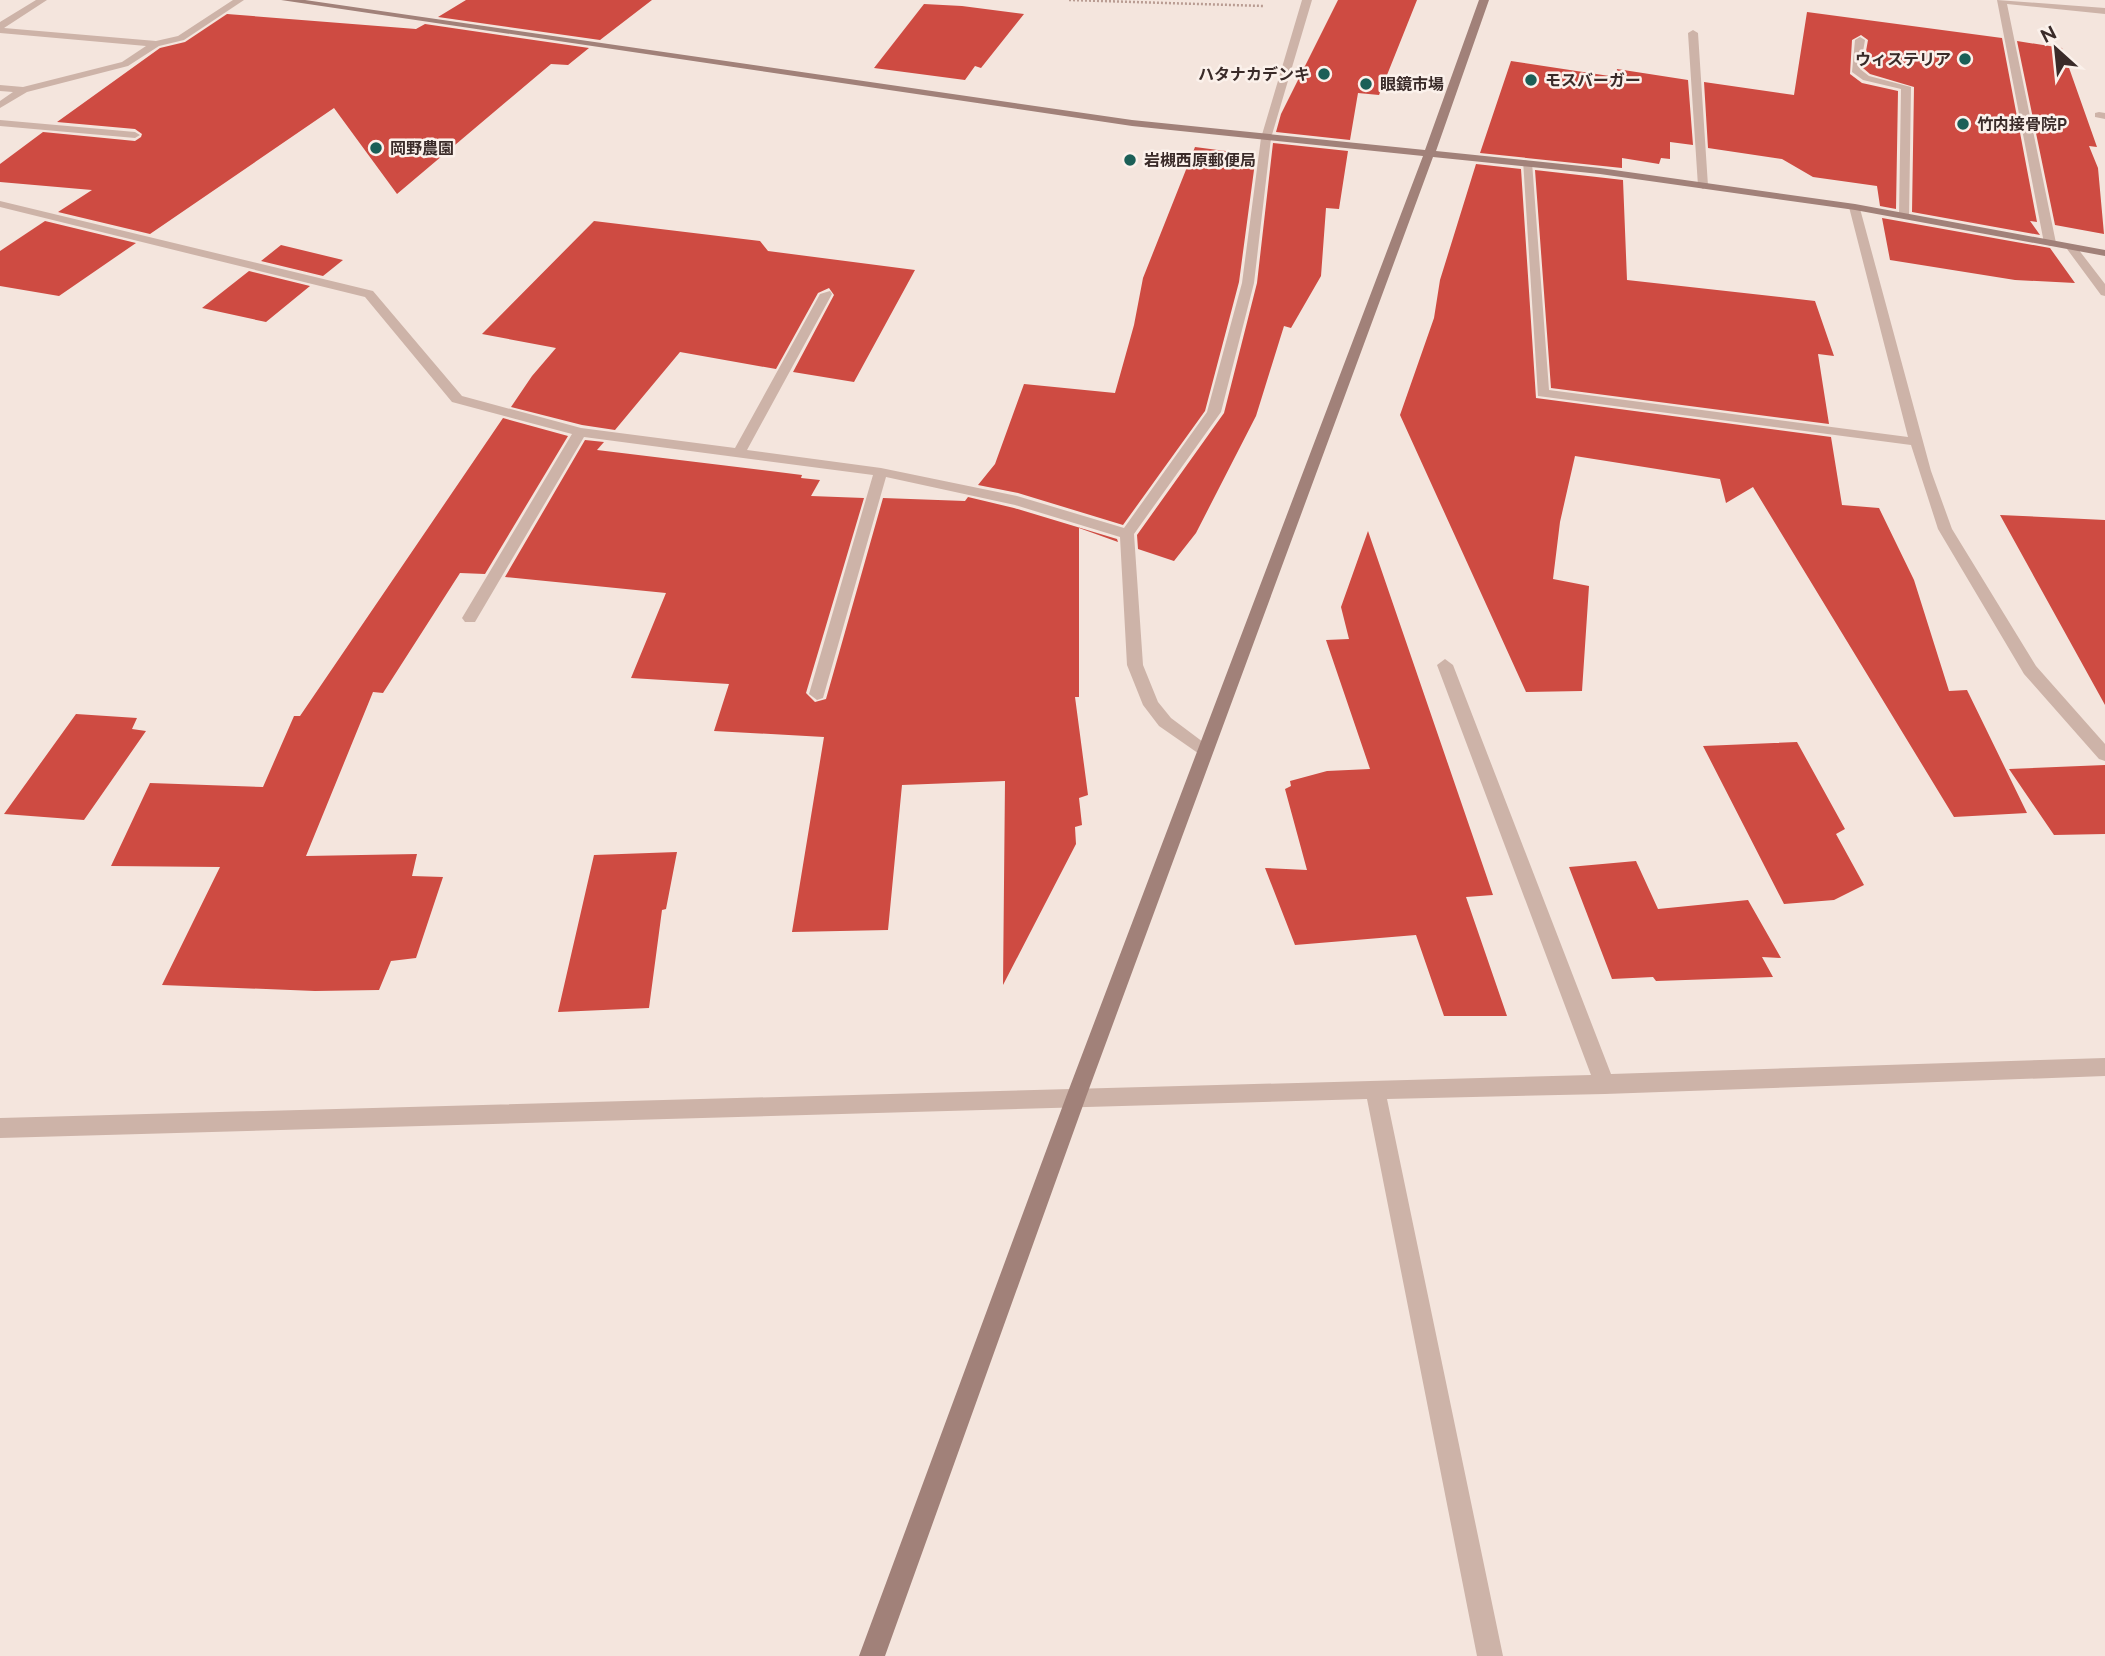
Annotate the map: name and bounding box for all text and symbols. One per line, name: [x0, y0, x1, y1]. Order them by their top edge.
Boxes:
north arrow: [2021, 14, 2091, 84]
text: N: [2037, 21, 2060, 47]
place label: ウィステリア: [1855, 50, 1951, 69]
marker: ウィステリア: [1957, 51, 1973, 67]
place label: ハタナカデンキ: [1198, 65, 1310, 84]
marker: ハタナカデンキ: [1316, 66, 1332, 82]
place label: モスバーガー: [1545, 71, 1641, 90]
marker: モスバーガー: [1523, 72, 1539, 88]
place label: 眼鏡市場: [1380, 75, 1444, 94]
marker: 眼鏡市場: [1358, 76, 1374, 92]
place label: 竹内接骨院P: [1977, 115, 2067, 134]
marker: 竹内接骨院P: [1955, 116, 1971, 132]
place label: 岡野農園: [390, 139, 454, 158]
marker: 岡野農園: [368, 140, 384, 156]
place label: 岩槻西原郵便局: [1144, 151, 1256, 170]
marker: 岩槻西原郵便局: [1122, 152, 1138, 168]

